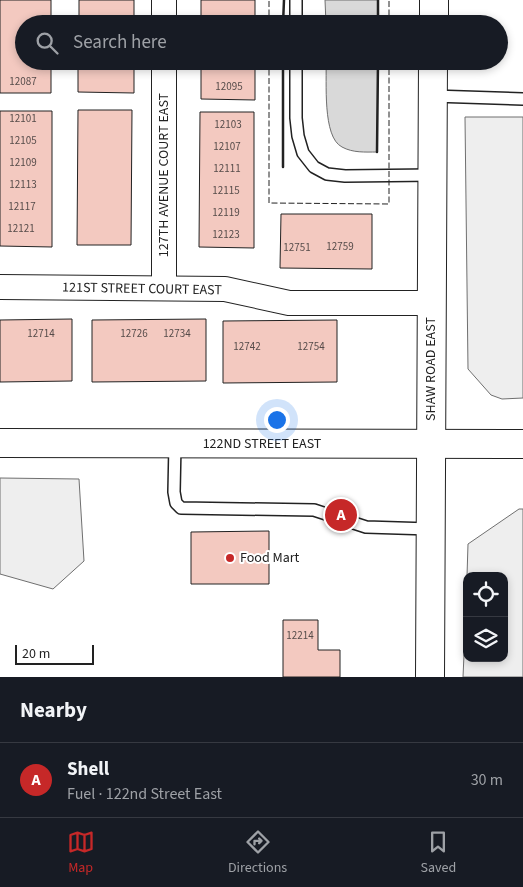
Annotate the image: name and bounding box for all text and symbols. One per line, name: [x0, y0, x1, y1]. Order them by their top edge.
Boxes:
search box: [15, 15, 508, 70]
icon: search: [33, 29, 61, 57]
text: Search here: [73, 29, 167, 56]
house number: 12087: [9, 74, 37, 89]
house number: 12095: [215, 79, 243, 94]
street label: 127TH AVENUE COURT EAST: [154, 92, 174, 257]
house number: 12101: [9, 111, 37, 126]
house number: 12103: [214, 117, 242, 132]
house number: 12105: [9, 133, 37, 148]
house number: 12107: [213, 139, 241, 154]
house number: 12109: [9, 155, 37, 170]
house number: 12111: [213, 161, 241, 176]
house number: 12113: [9, 177, 37, 192]
house number: 12115: [212, 183, 240, 198]
house number: 12117: [8, 199, 36, 214]
house number: 12119: [212, 205, 240, 220]
house number: 12121: [7, 221, 35, 236]
house number: 12123: [212, 227, 240, 242]
house number: 12759: [326, 239, 354, 254]
house number: 12751: [283, 240, 311, 255]
street label: 121ST STREET COURT EAST: [62, 278, 223, 300]
street label: SHAW ROAD EAST: [421, 317, 441, 421]
house number: 12714: [27, 326, 55, 341]
house number: 12726: [120, 326, 148, 341]
house number: 12734: [163, 326, 191, 341]
house number: 12742: [233, 339, 261, 354]
house number: 12754: [297, 339, 325, 354]
your location: [264, 407, 290, 433]
street label: 122ND STREET EAST: [203, 434, 322, 454]
pin: A: [325, 496, 357, 534]
place label: Food Mart: [240, 548, 300, 568]
marker: Food Mart: [224, 552, 236, 564]
map controls: [463, 572, 508, 662]
button: locate: [463, 572, 508, 617]
button: layers: [463, 617, 508, 662]
house number: 12214: [286, 628, 314, 643]
scale bar: [15, 642, 94, 665]
text: 20 m: [22, 644, 50, 664]
text: Nearby: [20, 695, 87, 725]
text: Shell: [67, 756, 109, 783]
text: A: [31, 769, 41, 791]
text: 30 m: [471, 769, 503, 791]
text: Fuel · 122nd Street East: [67, 783, 222, 805]
tab: Map: [67, 828, 95, 878]
tab: Directions: [228, 828, 287, 878]
tab: Saved: [421, 828, 456, 878]

